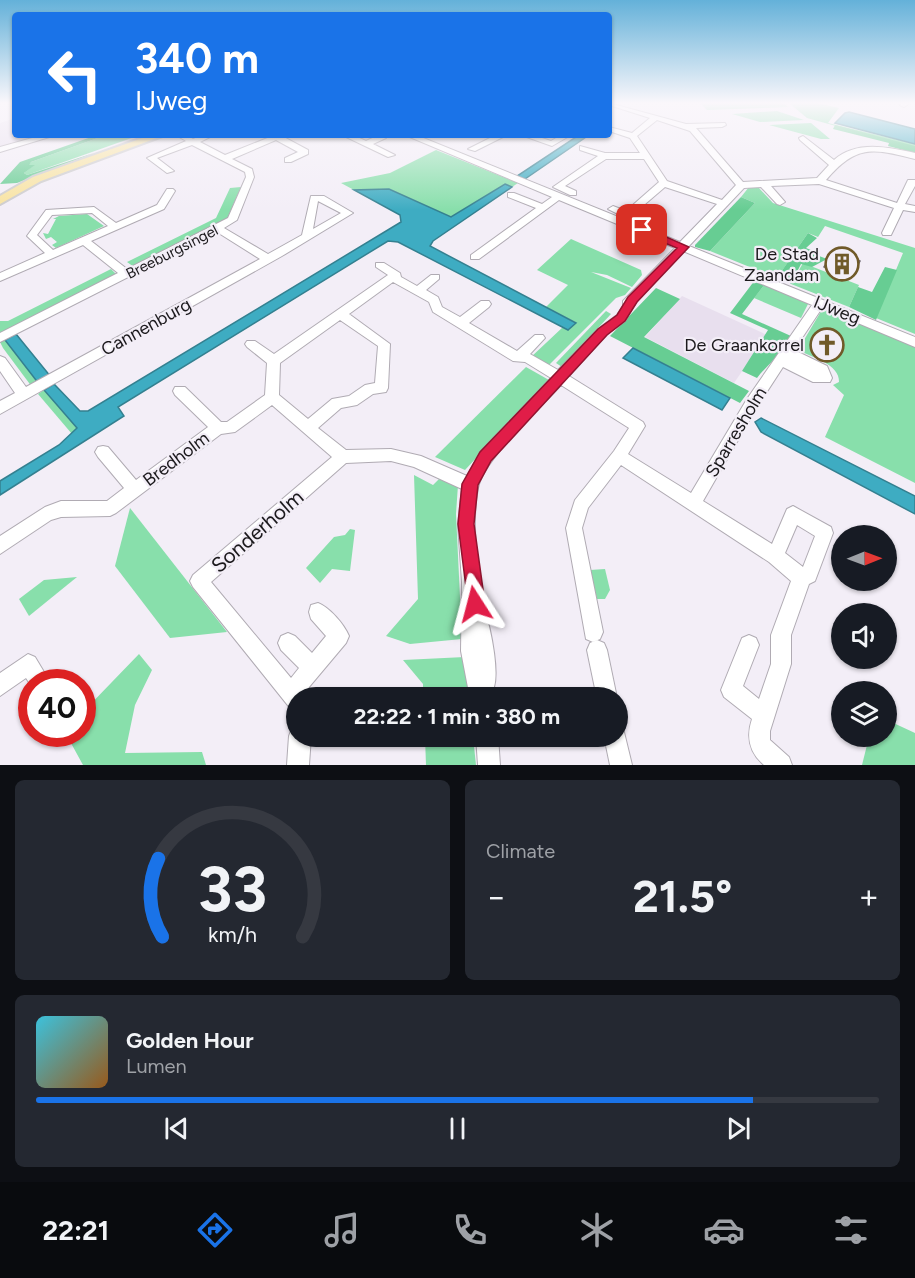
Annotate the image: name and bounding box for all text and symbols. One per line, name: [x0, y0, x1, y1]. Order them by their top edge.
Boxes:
text: 340 m: [135, 33, 259, 84]
icon: left: [36, 36, 114, 114]
text: IJweg: [135, 84, 208, 117]
pin: [616, 204, 667, 255]
icon: arrive: [625, 213, 658, 246]
street label: Breeburgsingel: [123, 221, 221, 283]
place label: De Stad Zaandam: [744, 243, 819, 286]
building icon: De Stad Zaandam: [824, 246, 860, 282]
street label: IJweg: [810, 291, 864, 329]
street label: Cannenburg: [97, 293, 195, 361]
church icon: De Graankorrel: [809, 327, 845, 363]
place label: De Graankorrel: [684, 334, 804, 356]
street label: Sparresholm: [701, 383, 771, 481]
street label: Bredholm: [139, 427, 213, 491]
street label: Sonderholm: [206, 484, 308, 578]
north arrow: [831, 525, 897, 591]
map controls: [831, 525, 897, 747]
position arrow: [443, 572, 507, 636]
button: sound: [831, 603, 897, 669]
speed limit sign: 40: [18, 669, 96, 747]
button: layers: [831, 681, 897, 747]
text: 22:22 · 1 min · 380 m: [354, 703, 560, 730]
text: Climate: [486, 839, 555, 863]
text: 33: [198, 852, 267, 927]
text: 21.5°: [633, 869, 732, 923]
text: −: [486, 877, 507, 916]
text: +: [858, 877, 879, 916]
text: km/h: [208, 922, 257, 947]
text: Golden Hour: [126, 1027, 254, 1054]
text: Lumen: [126, 1054, 187, 1078]
icon: previous: [160, 1112, 193, 1145]
icon: pause: [441, 1112, 474, 1145]
icon: next: [722, 1112, 755, 1145]
icon: directions: [194, 1209, 236, 1251]
icon: music: [321, 1209, 363, 1251]
icon: phone: [449, 1209, 491, 1251]
icon: climate: [576, 1209, 618, 1251]
icon: car: [703, 1209, 745, 1251]
icon: filters: [830, 1209, 872, 1251]
text: 22:21: [43, 1214, 109, 1247]

